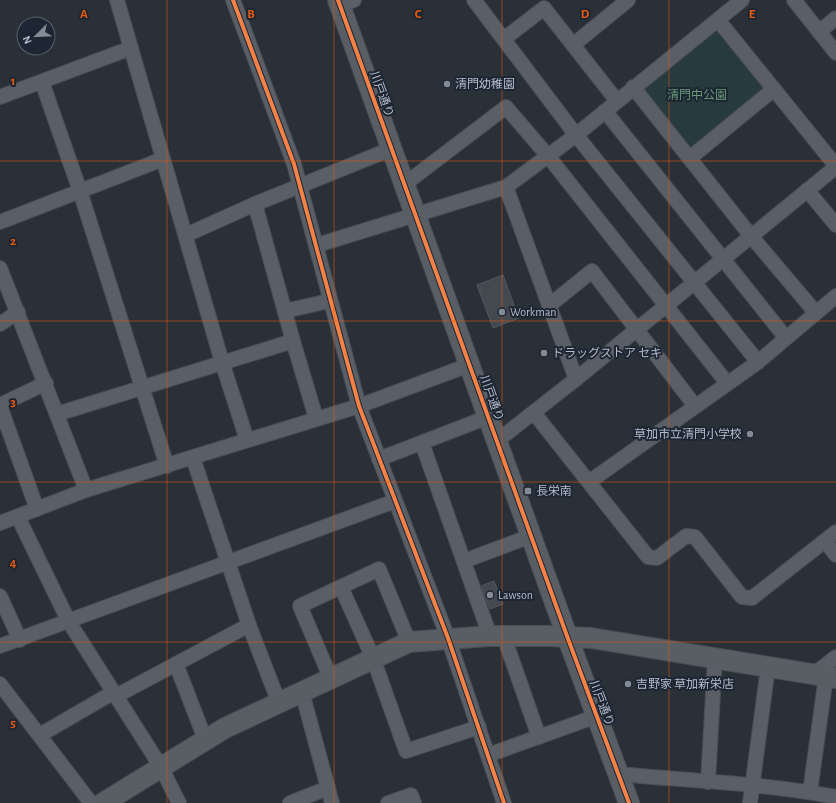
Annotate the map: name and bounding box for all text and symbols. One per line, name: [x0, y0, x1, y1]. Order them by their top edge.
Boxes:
text: A: [80, 8, 88, 21]
text: B: [247, 8, 255, 21]
text: C: [415, 8, 422, 21]
text: D: [581, 8, 590, 21]
text: E: [749, 8, 756, 21]
north arrow: [16, 16, 56, 56]
text: N: [21, 34, 34, 46]
street label: 川戸通り: [368, 69, 397, 119]
text: 1: [11, 75, 15, 88]
place label: 清門幼稚園: [455, 77, 515, 90]
marker: 清門幼稚園: [442, 79, 452, 89]
park label: 清門中公園: [667, 89, 727, 101]
text: 2: [10, 235, 16, 248]
place label: Workman: [510, 306, 557, 318]
marker: Workman: [497, 307, 507, 317]
place label: ドラッグストア セキ: [552, 346, 662, 359]
marker: ドラッグストア セキ: [539, 348, 549, 358]
street label: 川戸通り: [478, 373, 507, 423]
text: 3: [10, 396, 16, 409]
place label: 草加市立清門小学校: [634, 427, 742, 440]
marker: 草加市立清門小学校: [745, 429, 755, 439]
place label: 長栄南: [536, 484, 572, 497]
marker: 長栄南: [523, 486, 533, 496]
text: 4: [10, 557, 17, 570]
place label: Lawson: [498, 589, 533, 601]
marker: Lawson: [485, 590, 495, 600]
place label: 吉野家 草加新栄店: [636, 677, 734, 690]
street label: 川戸通り: [588, 678, 617, 728]
marker: 吉野家 草加新栄店: [623, 679, 633, 689]
text: 5: [10, 717, 16, 730]

